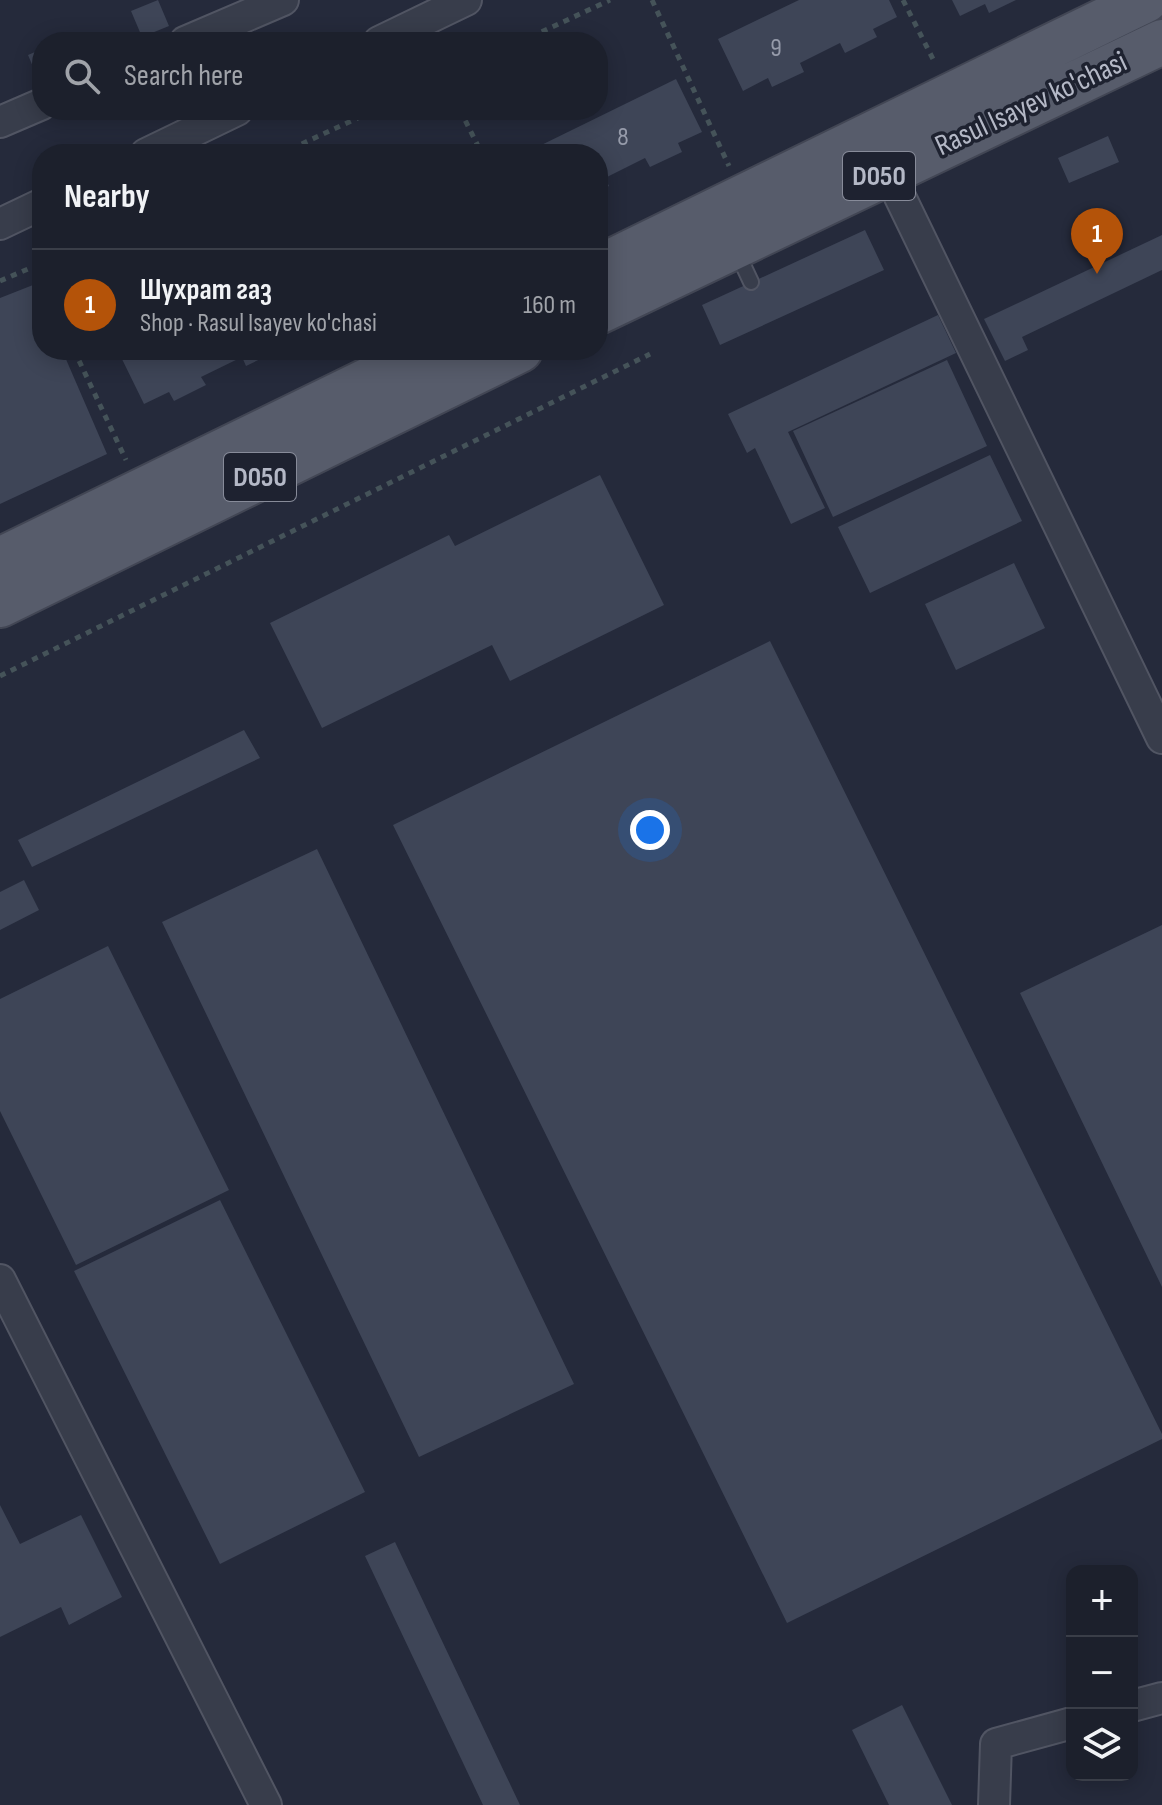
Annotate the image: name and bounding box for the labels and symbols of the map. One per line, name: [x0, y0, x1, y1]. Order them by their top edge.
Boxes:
house number: 9: [770, 33, 782, 64]
street label: Rasul Isayev ko'chasi: [930, 44, 1132, 164]
house number: 8: [617, 122, 629, 153]
road number: D050: [843, 152, 915, 200]
pin: 1: [1071, 208, 1123, 274]
road number: D050: [224, 453, 296, 501]
your location: [630, 810, 670, 850]

